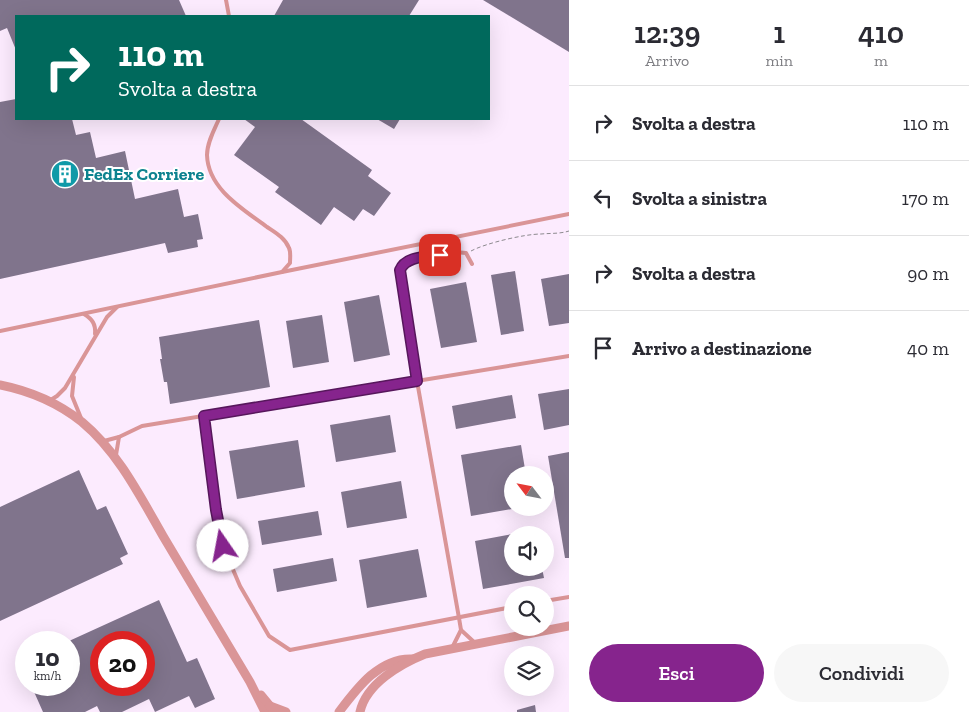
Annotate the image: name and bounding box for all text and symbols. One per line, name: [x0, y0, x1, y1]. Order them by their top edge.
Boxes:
text: 12:39: [634, 15, 700, 51]
text: 1: [773, 15, 785, 51]
text: 410: [858, 15, 904, 51]
text: 110 m: [118, 33, 204, 75]
icon: right: [35, 35, 100, 100]
text: Arrivo: [645, 51, 689, 70]
text: min: [766, 51, 793, 70]
text: m: [874, 51, 888, 70]
text: Svolta a destra: [118, 75, 257, 102]
icon: right: [589, 109, 617, 137]
text: Svolta a destra: [632, 112, 756, 135]
text: 110 m: [903, 112, 949, 135]
building icon: FedEx Corriere: [50, 159, 80, 189]
place label: FedEx Corriere: [84, 163, 204, 185]
icon: left: [589, 184, 617, 212]
text: Svolta a sinistra: [632, 187, 767, 210]
text: 170 m: [901, 187, 949, 210]
pin: [419, 234, 461, 276]
icon: arrive: [426, 241, 454, 269]
icon: right: [589, 259, 617, 287]
text: Svolta a destra: [632, 262, 756, 285]
text: 90 m: [907, 262, 949, 285]
icon: arrive: [589, 334, 617, 362]
text: Arrivo a destinazione: [632, 337, 812, 360]
text: 40 m: [907, 337, 949, 360]
north arrow: [504, 466, 554, 516]
map controls: [504, 466, 554, 696]
position arrow: [196, 519, 248, 571]
button: sound: [504, 526, 554, 576]
button: search: [504, 586, 554, 636]
speed limit sign: 20: [90, 631, 155, 696]
text: 10: [35, 642, 60, 672]
button: Esci: [589, 644, 764, 702]
button: Condividi: [774, 644, 949, 702]
button: layers: [504, 646, 554, 696]
text: km/h: [34, 669, 61, 683]

